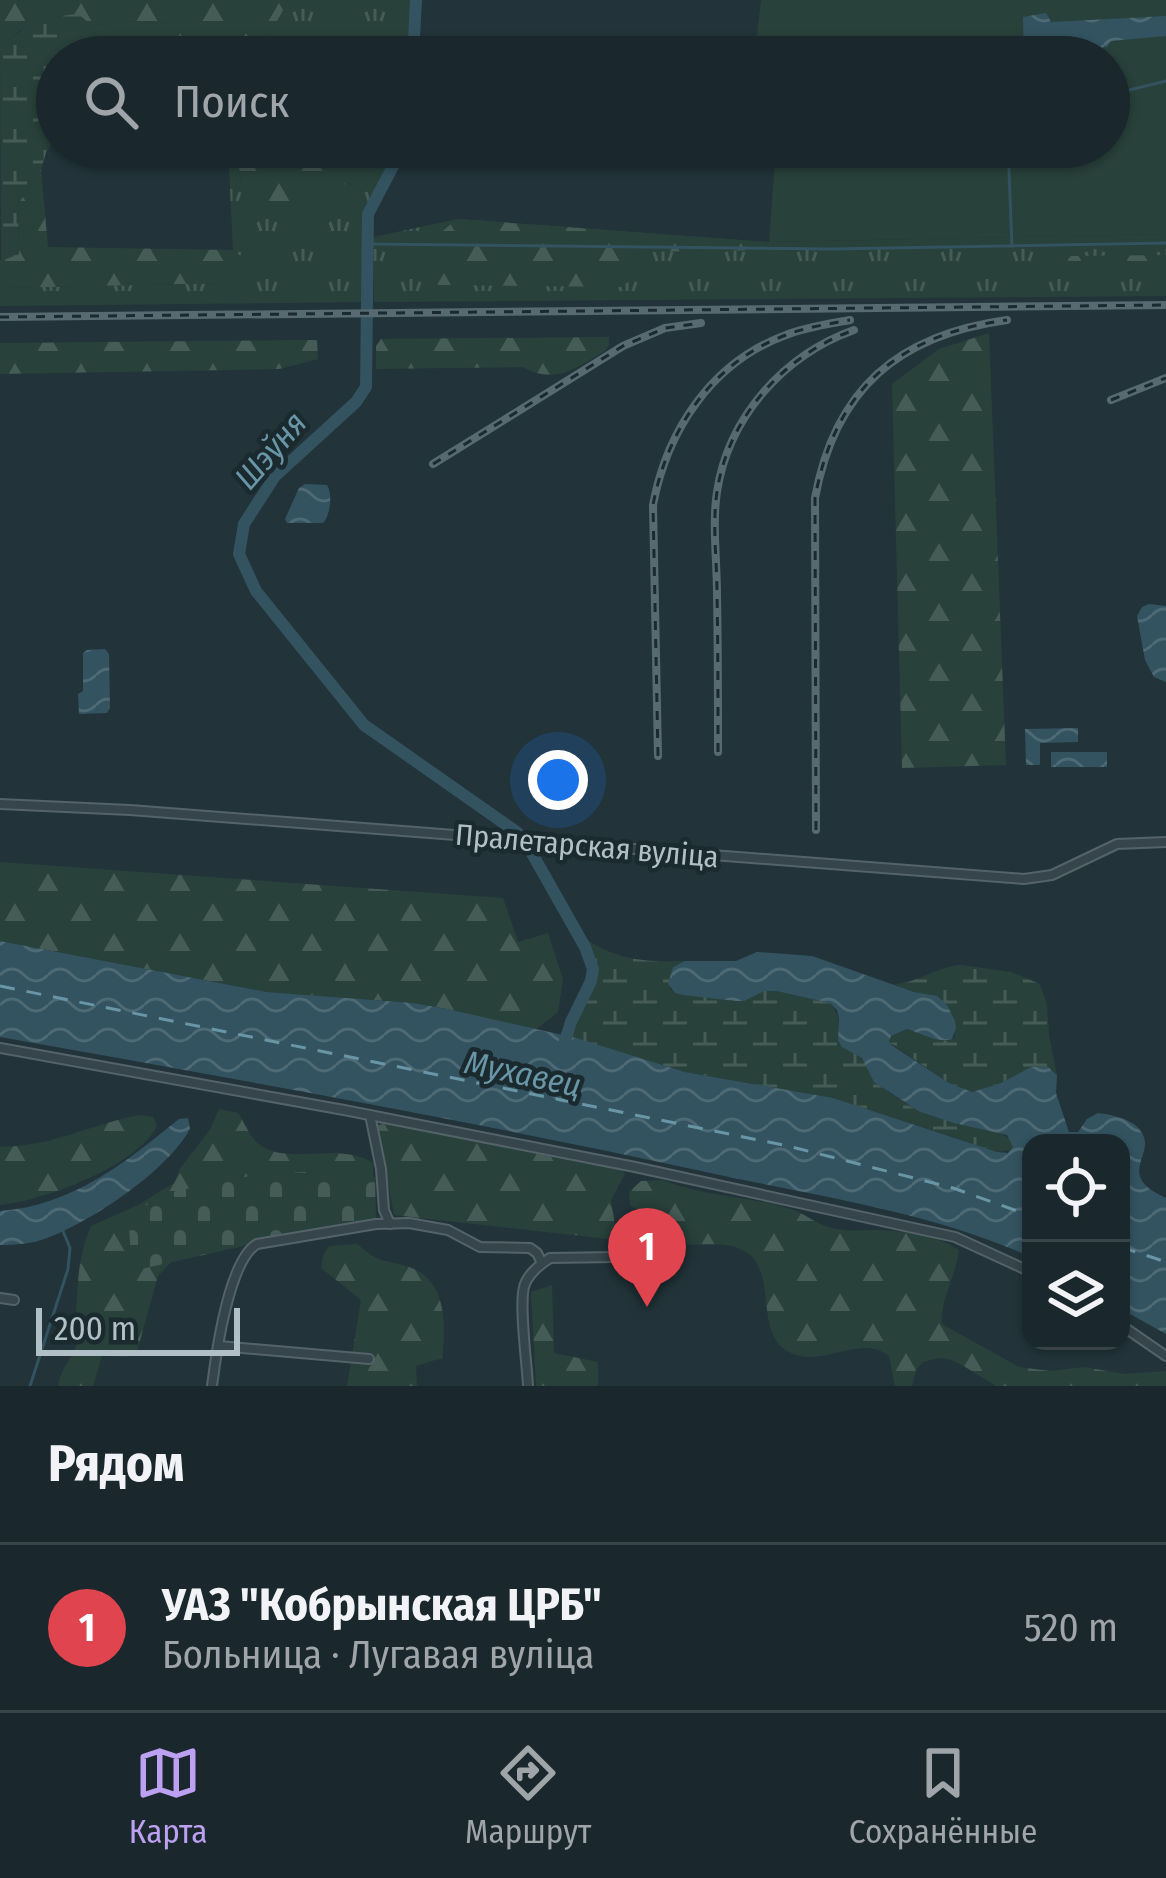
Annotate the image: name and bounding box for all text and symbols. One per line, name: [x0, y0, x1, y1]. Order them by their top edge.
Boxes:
search box: [36, 36, 1130, 168]
icon: search: [78, 69, 144, 135]
text: Поиск: [174, 75, 289, 129]
water label: Шэўня: [226, 404, 315, 498]
your location: [528, 750, 588, 810]
street label: Пралетарская вуліца: [454, 817, 720, 875]
water label: Мухавец: [461, 1042, 585, 1106]
map controls: [1022, 1134, 1130, 1350]
button: locate: [1022, 1134, 1130, 1242]
pin: 1: [608, 1208, 686, 1307]
button: layers: [1022, 1242, 1130, 1350]
scale bar: [36, 1302, 240, 1355]
text: 200 m: [54, 1309, 136, 1349]
text: Рядом: [48, 1433, 184, 1495]
text: УАЗ "Кобрынская ЦРБ": [162, 1578, 602, 1632]
text: 1: [79, 1605, 95, 1651]
text: 520 m: [1024, 1605, 1118, 1651]
text: Больница · Лугавая вуліца: [162, 1632, 594, 1678]
tab: Карта: [129, 1740, 208, 1852]
tab: Маршрут: [465, 1740, 591, 1852]
tab: Сохранённые: [849, 1740, 1037, 1852]

